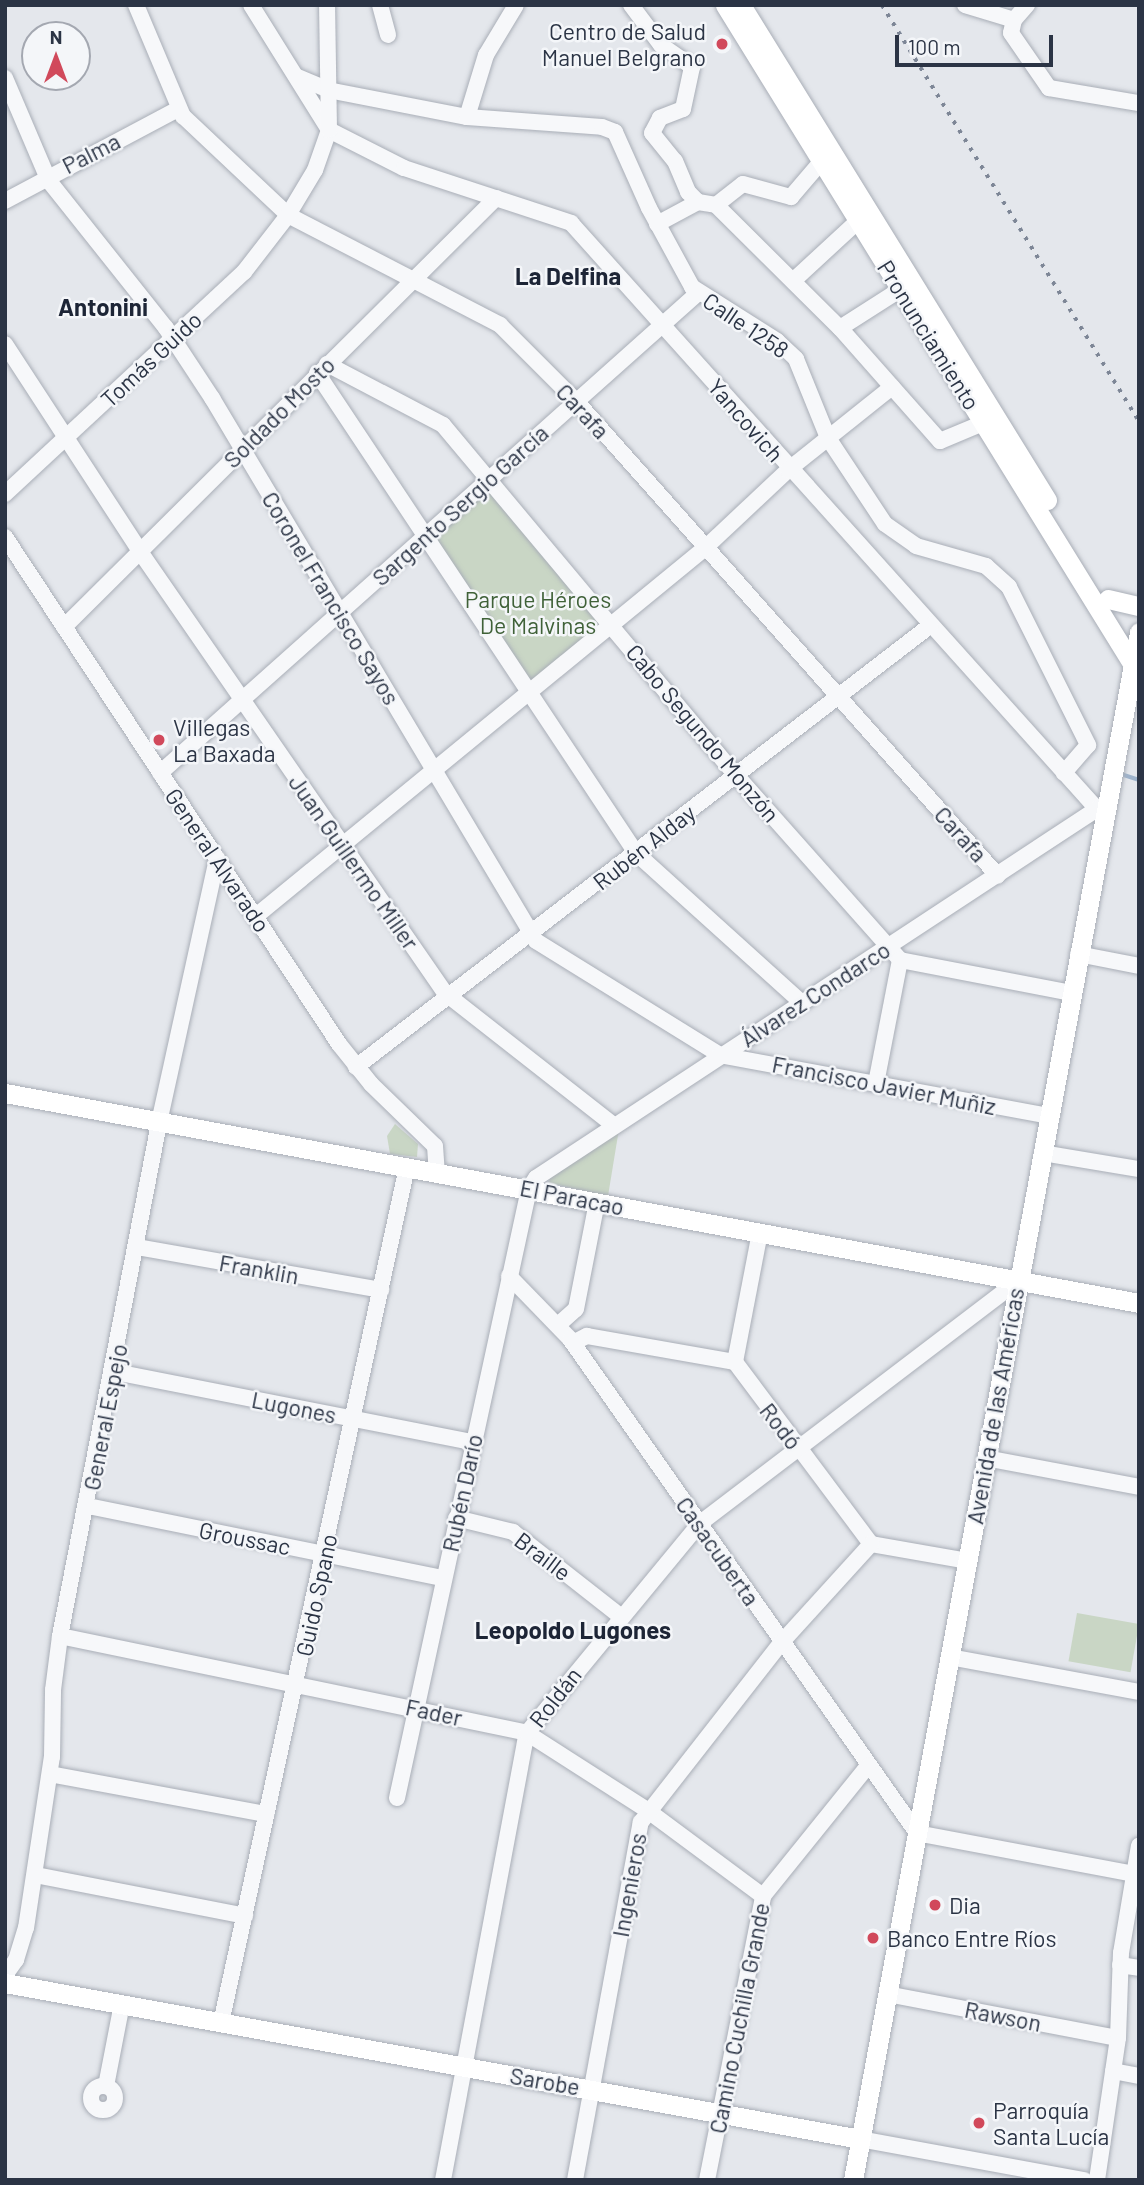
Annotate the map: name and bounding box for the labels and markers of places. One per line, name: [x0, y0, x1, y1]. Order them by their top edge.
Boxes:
place label: Centro de Salud Manuel Belgrano: [542, 17, 706, 71]
marker: Centro de Salud Manuel Belgrano: [712, 34, 732, 54]
place label: Villegas La Baxada: [173, 713, 275, 767]
marker: Villegas La Baxada: [151, 732, 167, 748]
place label: Dia: [949, 1891, 981, 1919]
marker: Dia: [927, 1897, 943, 1913]
place label: Banco Entre Ríos: [887, 1924, 1057, 1952]
marker: Banco Entre Ríos: [865, 1930, 881, 1946]
place label: Parroquía Santa Lucía: [993, 2096, 1109, 2150]
marker: Parroquía Santa Lucía: [971, 2115, 987, 2131]

